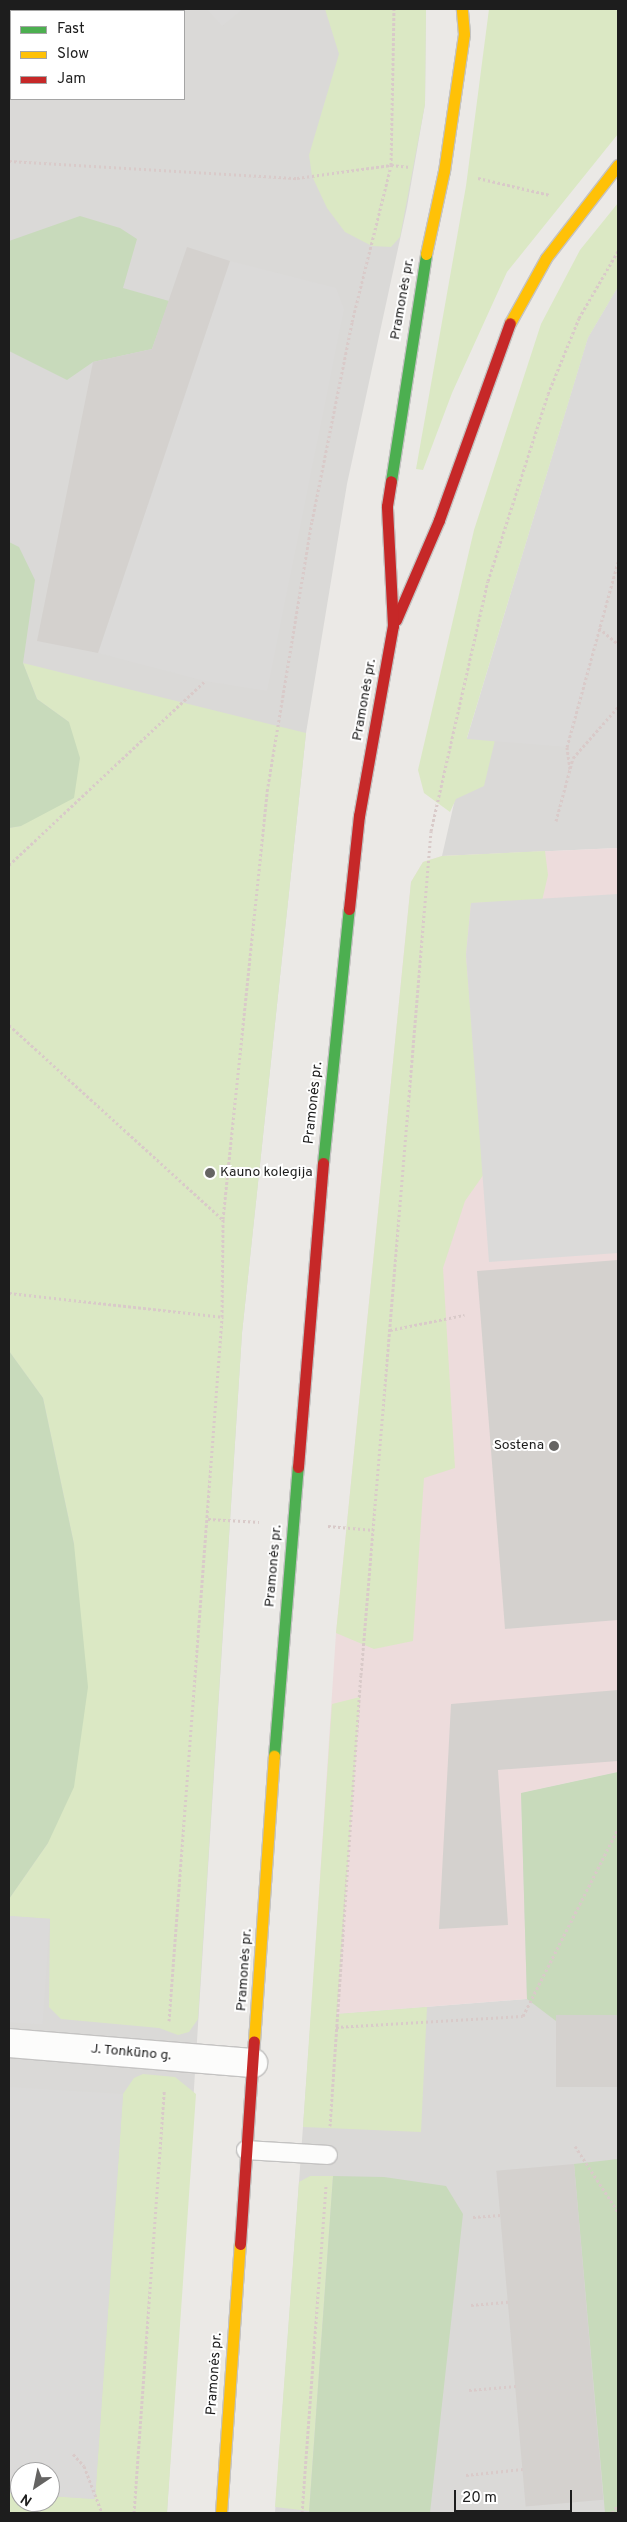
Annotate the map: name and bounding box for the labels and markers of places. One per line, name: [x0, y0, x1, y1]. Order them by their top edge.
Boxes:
place label: Kauno kolegija: [220, 1165, 313, 1181]
marker: Kauno kolegija: [204, 1167, 216, 1179]
place label: Sostena: [494, 1438, 544, 1454]
marker: Sostena: [548, 1440, 560, 1452]

